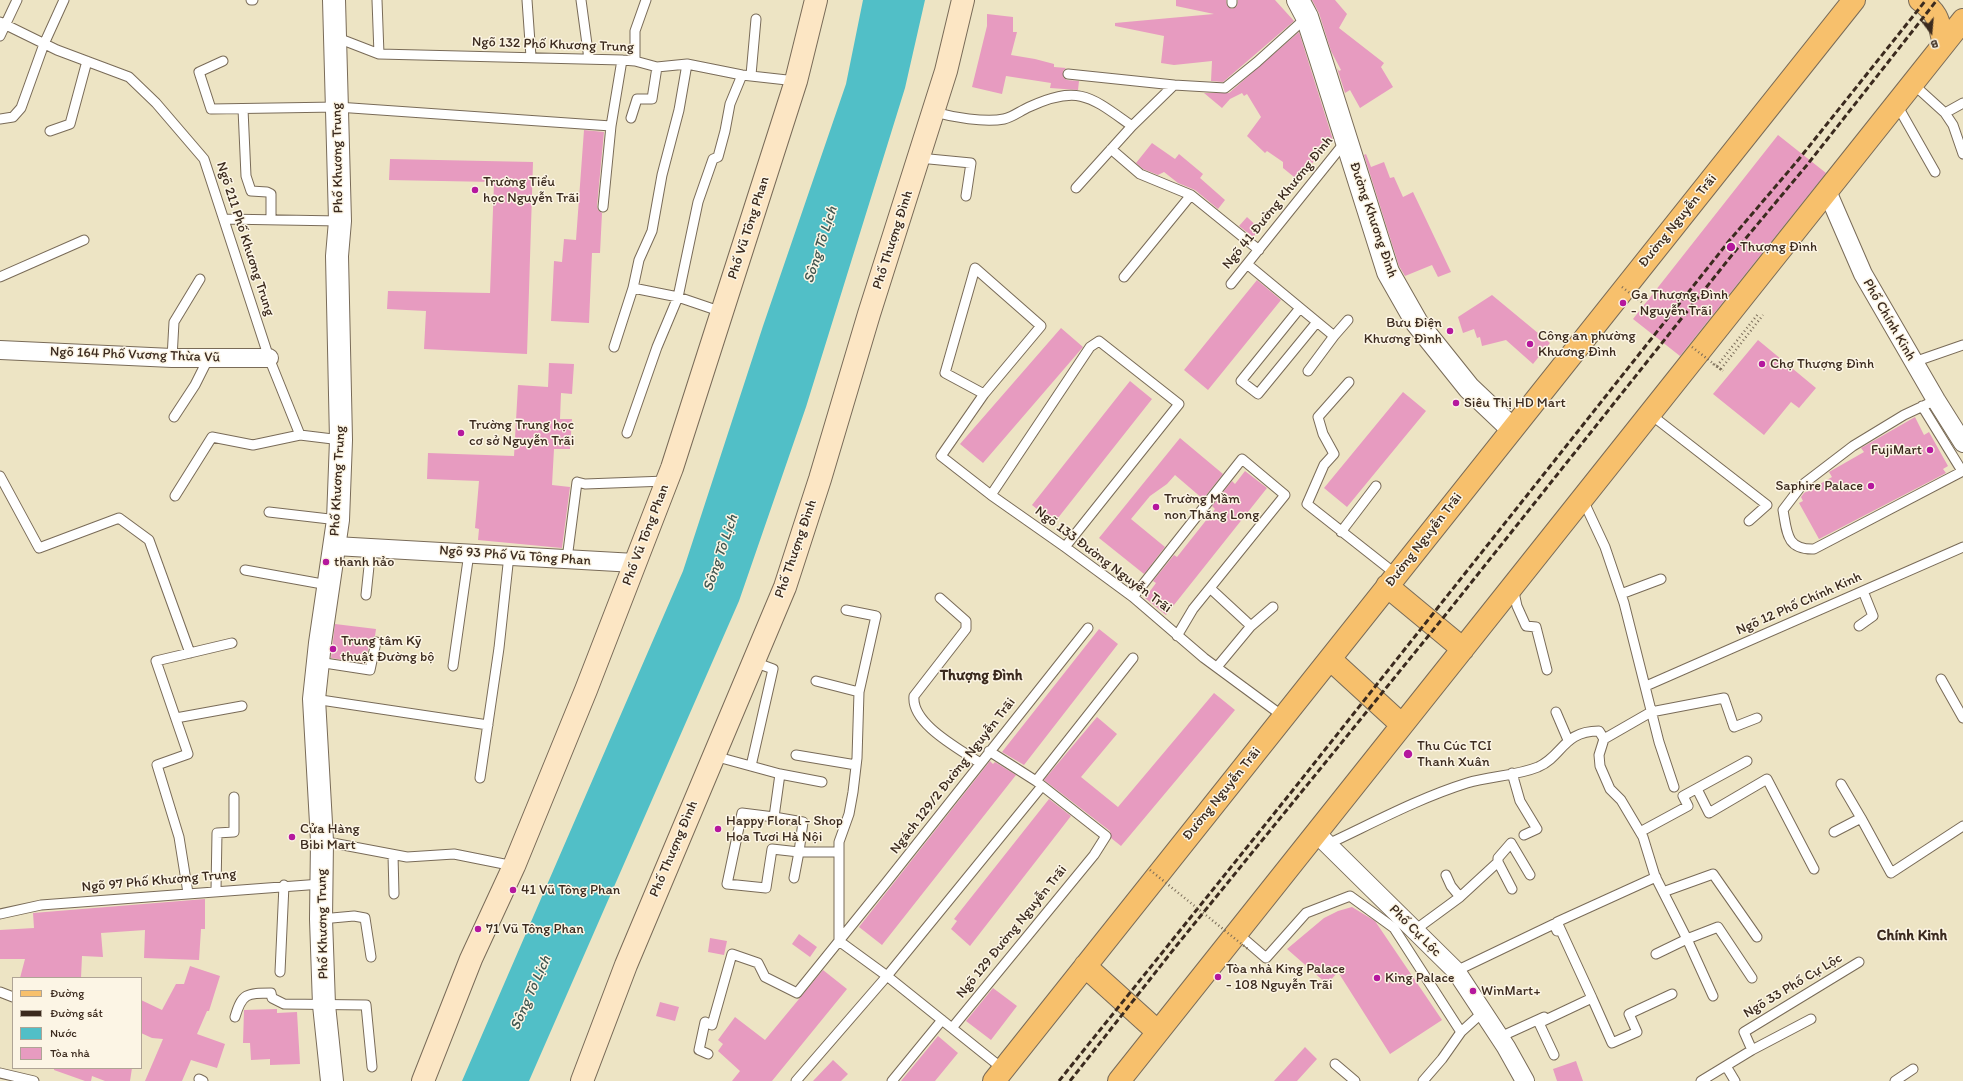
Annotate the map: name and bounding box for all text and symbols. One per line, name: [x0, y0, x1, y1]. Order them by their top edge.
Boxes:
north arrow: [1911, 12, 1951, 52]
street label: Ngõ 132 Phố Khương Trung: [472, 34, 634, 56]
text: B: [1929, 37, 1940, 51]
street label: Phố Khương Trung: [329, 102, 347, 214]
street label: Ngõ 41 Đường Khương Đình: [1219, 133, 1337, 273]
street label: Ngõ 211 Phố Khương Trung: [212, 160, 278, 318]
street label: Đường Khương Đình: [1345, 160, 1401, 280]
street label: Đường Nguyễn Trãi: [1635, 171, 1721, 271]
place label: Trường Tiểu học Nguyễn Trãi: [483, 174, 579, 206]
street label: Phố Vũ Tông Phan: [724, 174, 774, 282]
marker: Trường Tiểu học Nguyễn Trãi: [470, 185, 480, 195]
street label: Phố Thượng Đình: [869, 188, 917, 292]
water label: Sông Tô Lịch: [800, 204, 842, 286]
place label: Thượng Đình: [1740, 239, 1817, 255]
marker: Thượng Đình: [1725, 241, 1737, 253]
street label: Phố Chính Kinh: [1859, 276, 1919, 364]
place label: Ga Thượng Đình - Nguyễn Trãi: [1631, 287, 1728, 320]
marker: Ga Thượng Đình - Nguyễn Trãi: [1618, 298, 1628, 308]
place label: Bưu Điện Khương Đình: [1364, 315, 1442, 348]
marker: Bưu Điện Khương Đình: [1445, 326, 1455, 336]
place label: Công an phường Khương Đình: [1538, 328, 1636, 360]
marker: Công an phường Khương Đình: [1525, 339, 1535, 349]
street label: Ngõ 164 Phố Vương Thừa Vũ: [50, 344, 220, 366]
place label: Chợ Thượng Đình: [1770, 356, 1874, 372]
marker: Chợ Thượng Đình: [1757, 359, 1767, 369]
place label: Siêu Thị HD Mart: [1464, 395, 1566, 411]
marker: Siêu Thị HD Mart: [1451, 398, 1461, 408]
place label: Trường Trung học cơ sở Nguyễn Trãi: [469, 417, 574, 450]
street label: Phố Khương Trung: [327, 425, 349, 537]
marker: Trường Trung học cơ sở Nguyễn Trãi: [456, 428, 466, 438]
place label: FujiMart: [1871, 442, 1922, 458]
marker: FujiMart: [1925, 445, 1935, 455]
place label: Saphire Palace: [1775, 478, 1863, 494]
marker: Saphire Palace: [1866, 481, 1876, 491]
street label: Phố Vũ Tông Phan: [619, 482, 673, 588]
street label: Đường Nguyễn Trãi: [1382, 489, 1466, 591]
place label: Trường Mầm non Thăng Long: [1164, 491, 1259, 524]
street label: Phố Thượng Đình: [771, 498, 821, 600]
marker: Trường Mầm non Thăng Long: [1151, 502, 1161, 512]
street label: Ngõ 133 Đường Nguyễn Trãi: [1031, 503, 1175, 617]
water label: Sông Tô Lịch: [700, 512, 742, 594]
street label: Ngõ 93 Phố Vũ Tông Phan: [439, 542, 591, 570]
place label: thanh hảo: [334, 554, 394, 570]
marker: thanh hảo: [321, 557, 331, 567]
street label: Ngõ 12 Phố Chính Kinh: [1734, 569, 1864, 639]
place label: Trung tâm Kỹ thuật Đường bộ: [341, 633, 434, 666]
marker: Trung tâm Kỹ thuật Đường bộ: [328, 644, 338, 654]
district label: Thượng Đình: [940, 667, 1022, 685]
street label: Ngách 129/2 Đường Nguyễn Trãi: [887, 695, 1019, 857]
place label: Thu Cúc TCI Thanh Xuân: [1417, 738, 1492, 770]
street label: Đường Nguyễn Trãi: [1179, 744, 1265, 844]
marker: Thu Cúc TCI Thanh Xuân: [1402, 748, 1414, 760]
street label: Phố Thượng Đình: [646, 798, 702, 900]
place label: Happy Floral - Shop Hoa Tươi Hà Nội: [726, 813, 843, 846]
place label: Cửa Hàng Bibi Mart: [300, 821, 360, 854]
marker: Happy Floral - Shop Hoa Tươi Hà Nội: [713, 824, 723, 834]
marker: Cửa Hàng Bibi Mart: [287, 832, 297, 842]
street label: Ngõ 129 Đường Nguyễn Trãi: [953, 862, 1071, 1002]
street label: Ngõ 97 Phố Khương Trung: [81, 866, 237, 896]
street label: Phố Khương Trung: [314, 868, 332, 980]
place label: 41 Vũ Tông Phan: [521, 882, 620, 898]
marker: 41 Vũ Tông Phan: [508, 885, 518, 895]
street label: Phố Cự Lộc: [1385, 901, 1445, 961]
place label: 71 Vũ Tông Phan: [486, 921, 584, 937]
marker: 71 Vũ Tông Phan: [473, 924, 483, 934]
district label: Chính Kinh: [1877, 927, 1947, 945]
street label: Ngõ 33 Phố Cự Lộc: [1740, 950, 1846, 1022]
water label: Sông Tô Lịch: [507, 953, 555, 1033]
place label: Tòa nhà King Palace - 108 Nguyễn Trãi: [1226, 961, 1345, 994]
place label: King Palace: [1385, 970, 1455, 986]
marker: Tòa nhà King Palace - 108 Nguyễn Trãi: [1213, 972, 1223, 982]
marker: King Palace: [1372, 973, 1382, 983]
legend: [12, 977, 142, 1069]
place label: WinMart+: [1481, 983, 1541, 999]
text: Đường: [50, 986, 84, 1000]
marker: WinMart+: [1468, 986, 1478, 996]
text: Đường sắt: [50, 1006, 103, 1020]
text: Nước: [50, 1026, 77, 1040]
text: Tòa nhà: [50, 1046, 90, 1060]

